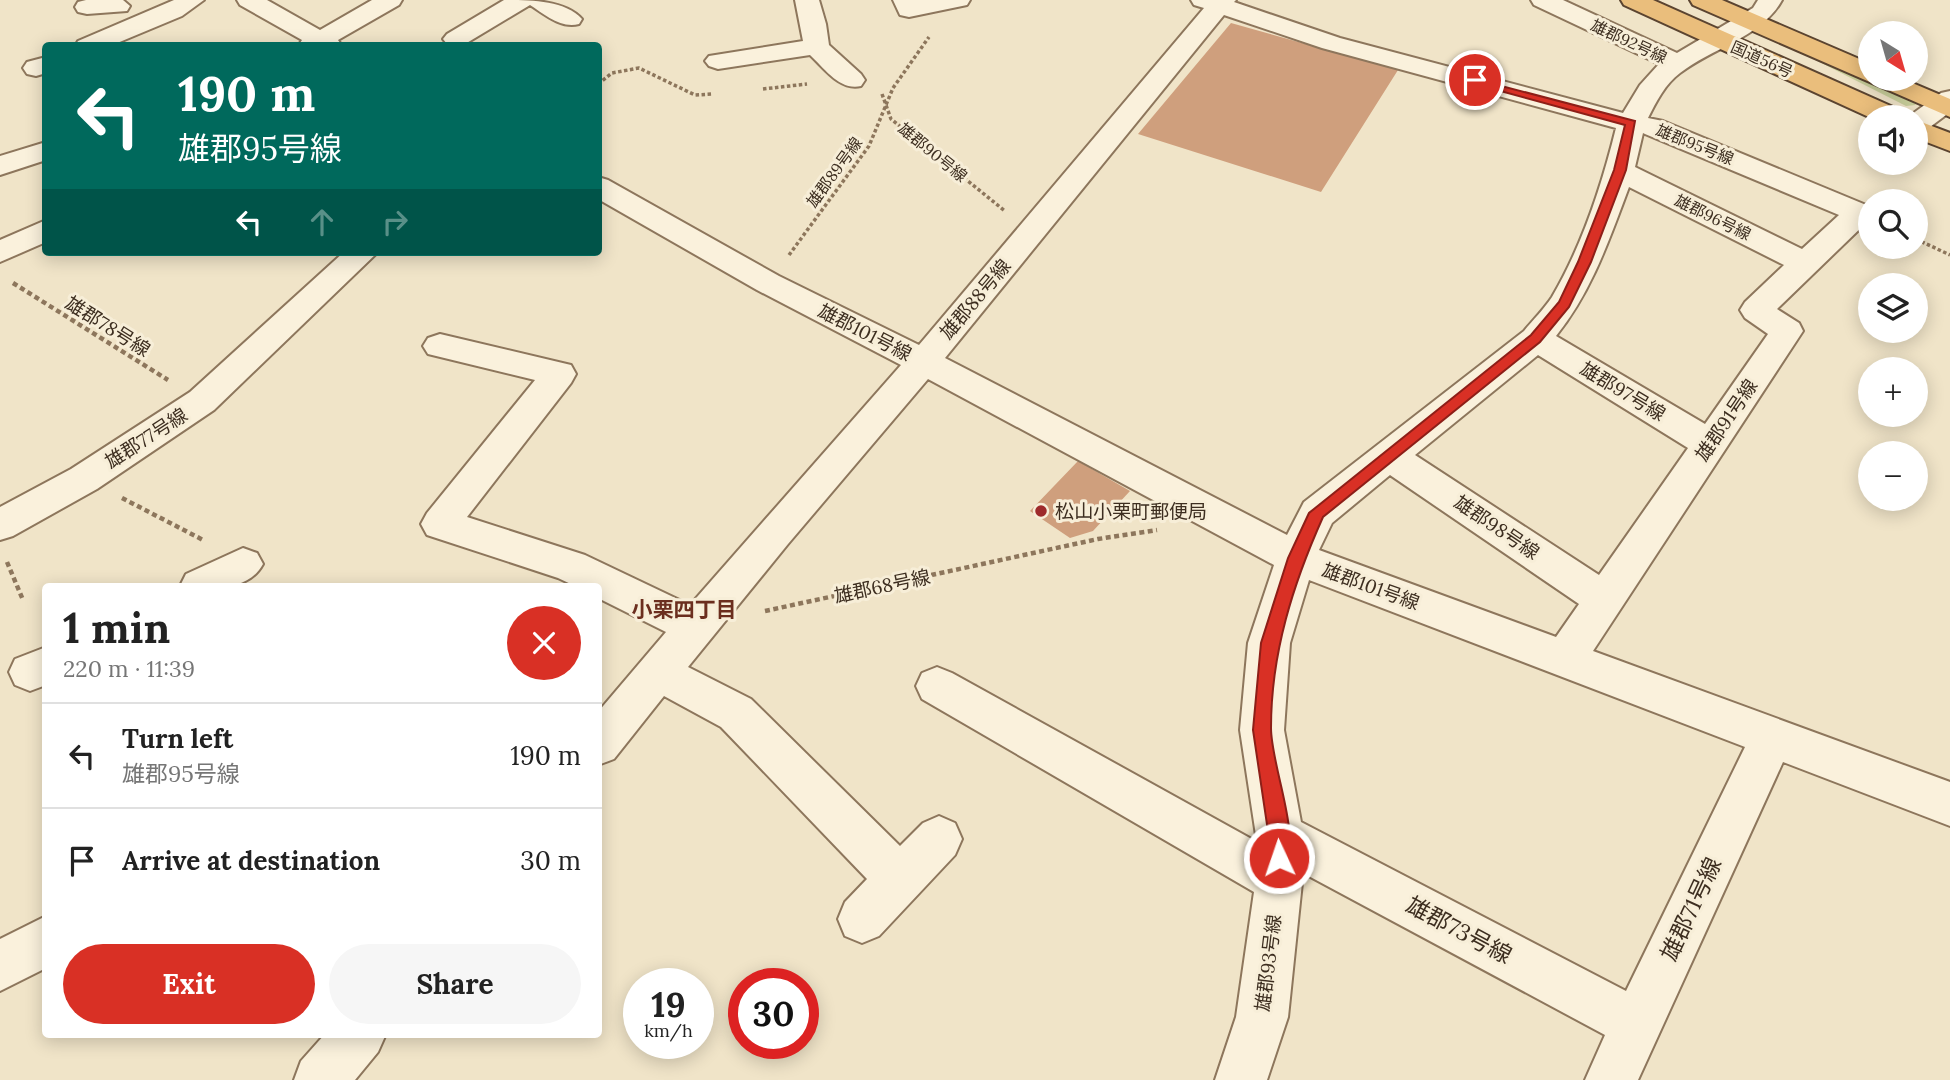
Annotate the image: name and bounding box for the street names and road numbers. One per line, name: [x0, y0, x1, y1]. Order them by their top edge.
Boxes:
street label: 雄郡92号線: [1588, 15, 1670, 67]
street label: 国道56号: [1728, 36, 1796, 82]
street label: 雄郡90号線: [894, 118, 972, 186]
street label: 雄郡95号線: [1653, 119, 1737, 169]
street label: 雄郡89号線: [802, 133, 866, 211]
street label: 雄郡96号線: [1672, 190, 1754, 244]
street label: 雄郡88号線: [935, 254, 1015, 344]
street label: 雄郡78号線: [61, 291, 155, 361]
street label: 雄郡101号線: [814, 298, 916, 366]
street label: 雄郡97号線: [1576, 356, 1670, 426]
street label: 雄郡91号線: [1690, 374, 1762, 466]
street label: 雄郡77号線: [100, 402, 192, 474]
street label: 雄郡98号線: [1450, 490, 1544, 564]
street label: 雄郡101号線: [1319, 557, 1423, 615]
street label: 雄郡68号線: [832, 564, 932, 608]
street label: 雄郡71号線: [1654, 852, 1727, 965]
street label: 雄郡73号線: [1401, 890, 1517, 969]
street label: 雄郡93号線: [1250, 913, 1286, 1013]

